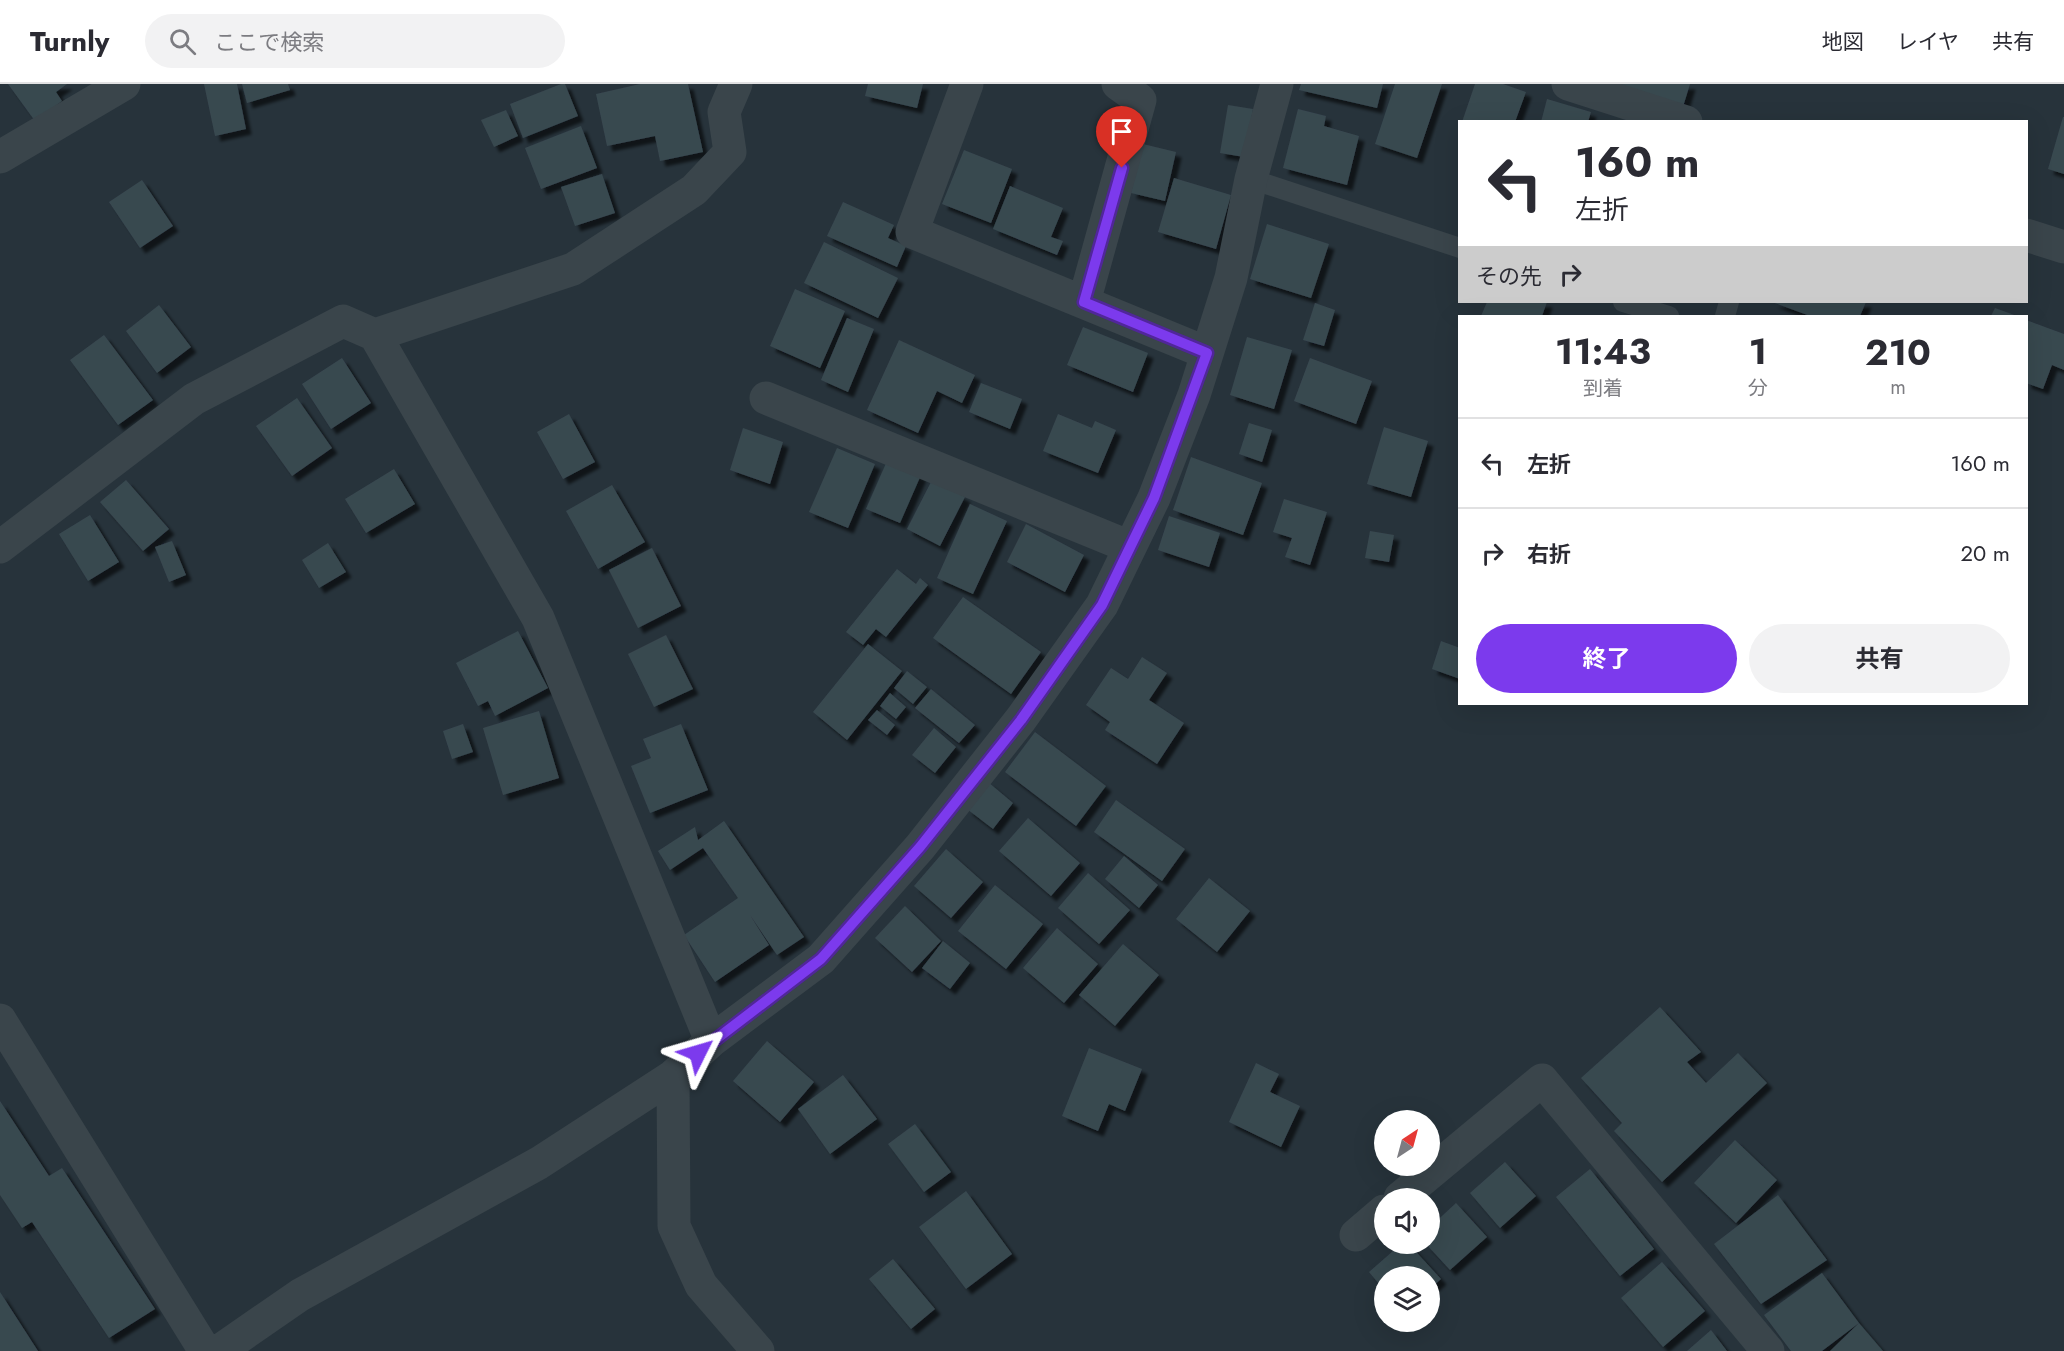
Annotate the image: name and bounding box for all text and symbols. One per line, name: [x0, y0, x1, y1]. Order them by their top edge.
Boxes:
search box: [145, 14, 565, 68]
text: Turnly: [30, 21, 109, 62]
icon: search: [166, 25, 199, 58]
text: ここで検索: [214, 26, 324, 58]
text: 地図: [1822, 27, 1864, 57]
text: レイヤ: [1897, 27, 1959, 57]
text: 共有: [1992, 27, 2034, 57]
pin: [1096, 106, 1147, 168]
icon: arrive: [1105, 115, 1138, 148]
text: 160 m: [1575, 132, 1699, 193]
icon: left: [1476, 144, 1554, 222]
text: 左折: [1575, 190, 1629, 229]
icon: right: [1554, 258, 1587, 291]
text: その先: [1476, 260, 1542, 292]
text: 11:43: [1555, 325, 1651, 377]
text: 1: [1749, 325, 1767, 377]
text: 210: [1865, 326, 1931, 378]
text: m: [1890, 373, 1906, 402]
text: 到着: [1583, 374, 1623, 403]
text: 分: [1748, 374, 1768, 403]
icon: left: [1476, 447, 1509, 480]
text: 160 m: [1950, 447, 2010, 479]
text: 左折: [1527, 448, 1571, 480]
icon: right: [1476, 537, 1509, 570]
text: 20 m: [1961, 537, 2010, 569]
text: 右折: [1527, 538, 1571, 570]
button: 終了: [1476, 624, 1737, 693]
button: 共有: [1749, 624, 2010, 693]
position arrow: [666, 1021, 730, 1085]
north arrow: [1374, 1110, 1440, 1176]
map controls: [1374, 1110, 1440, 1332]
button: sound: [1374, 1188, 1440, 1254]
button: layers: [1374, 1266, 1440, 1332]

